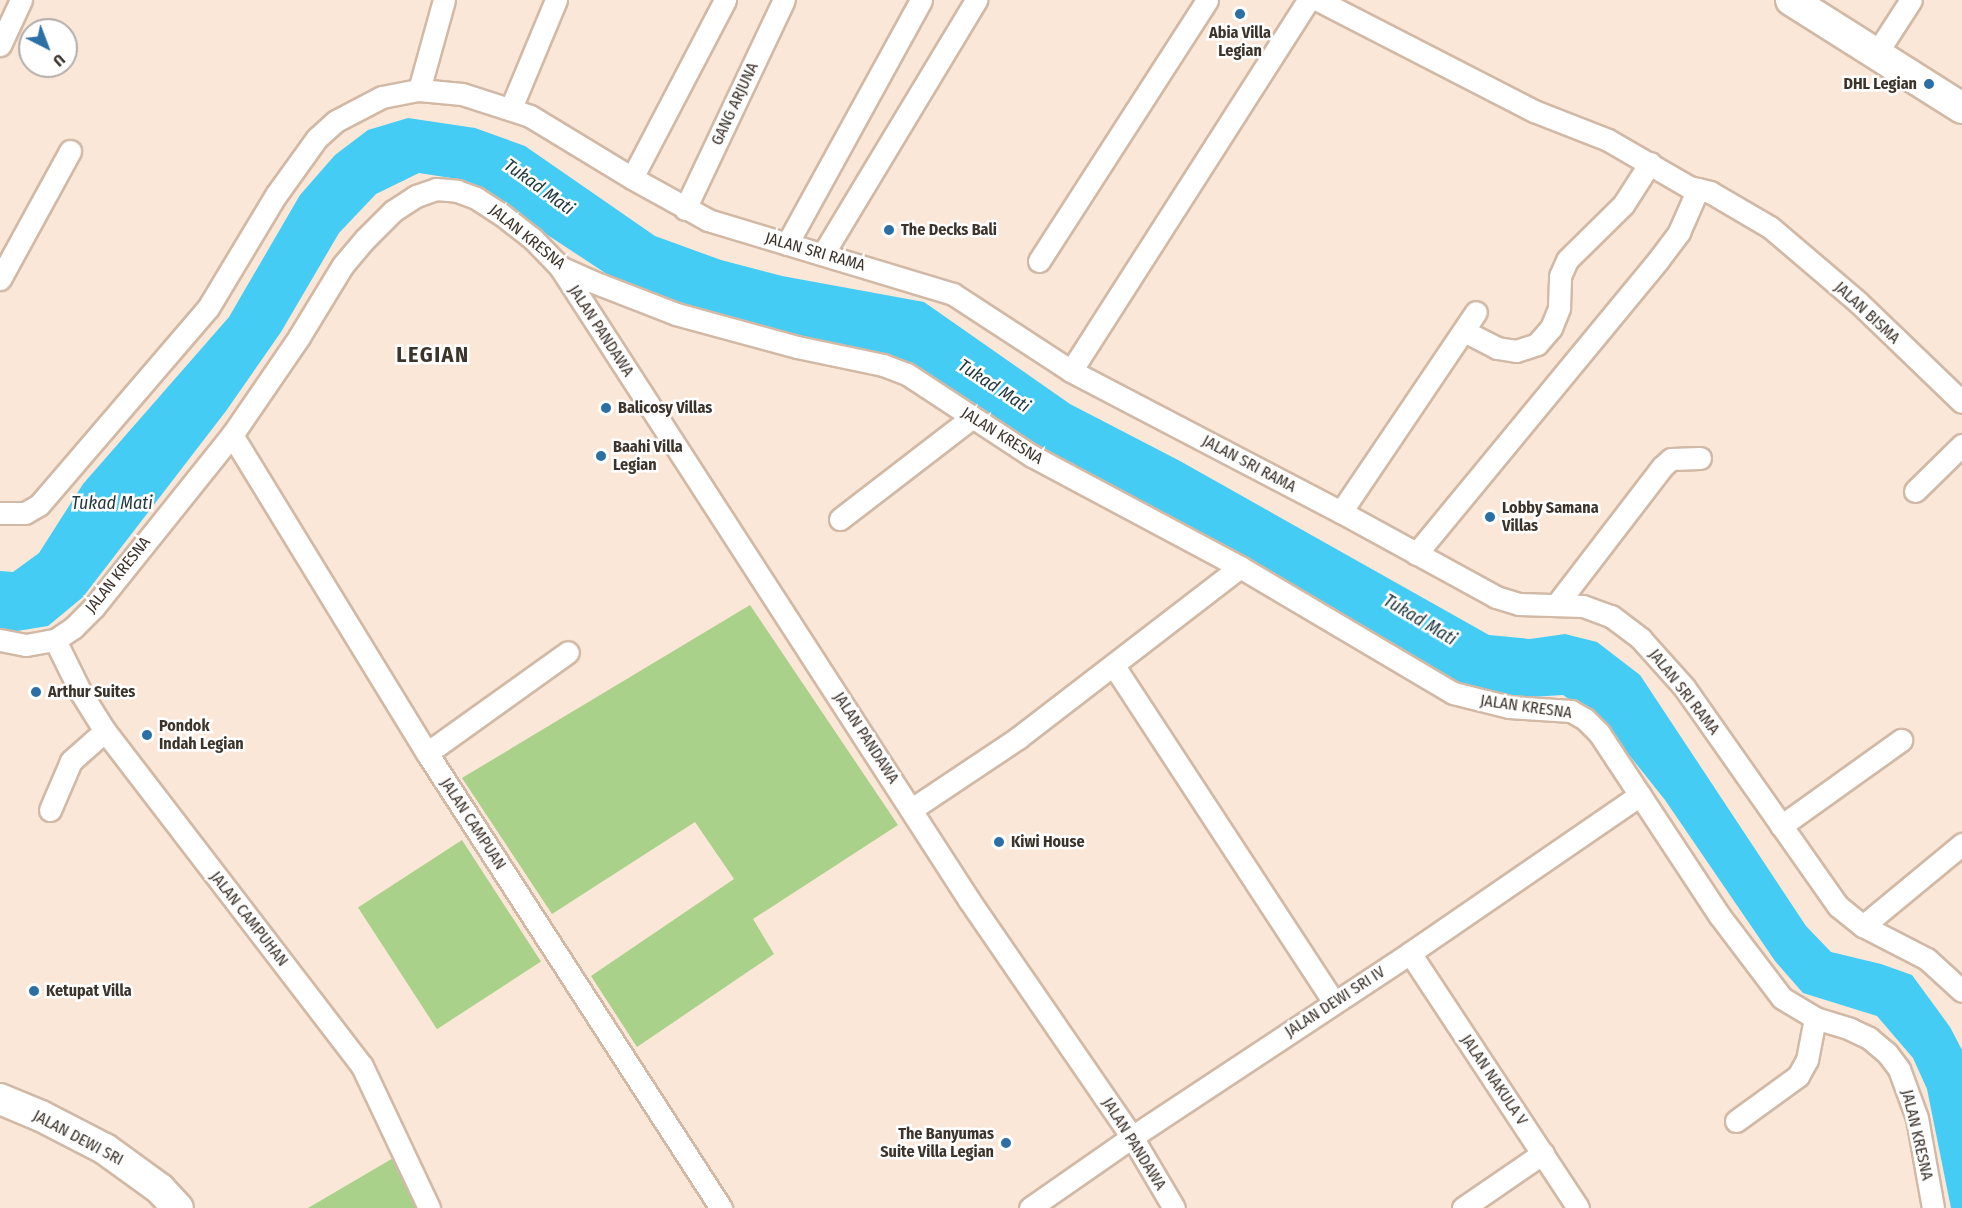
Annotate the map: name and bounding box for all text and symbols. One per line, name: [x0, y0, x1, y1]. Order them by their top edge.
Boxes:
marker: Abia Villa Legian: [1233, 7, 1247, 21]
north arrow: [18, 18, 78, 78]
place label: Abia Villa Legian: [1209, 23, 1271, 61]
text: U: [49, 50, 69, 70]
street label: GANG ARJUNA: [707, 60, 763, 148]
place label: DHL Legian: [1843, 74, 1917, 94]
marker: DHL Legian: [1922, 77, 1936, 91]
water label: Tukad Mati: [500, 154, 578, 220]
street label: JALAN KRESNA: [485, 200, 569, 274]
place label: The Decks Bali: [901, 220, 997, 240]
marker: The Decks Bali: [882, 223, 896, 237]
street label: JALAN SRI RAMA: [763, 229, 867, 275]
street label: JALAN BISMA: [1830, 278, 1904, 348]
street label: JALAN PANDAWA: [564, 282, 638, 380]
district label: LEGIAN: [396, 342, 470, 368]
water label: Tukad Mati: [954, 355, 1034, 417]
place label: Balicosy Villas: [618, 398, 712, 418]
marker: Balicosy Villas: [599, 401, 613, 415]
street label: JALAN KRESNA: [958, 403, 1046, 469]
street label: JALAN SRI RAMA: [1199, 431, 1299, 497]
place label: Baahi Villa Legian: [613, 437, 683, 475]
marker: Baahi Villa Legian: [594, 449, 608, 463]
water label: Tukad Mati: [71, 492, 153, 514]
place label: Lobby Samana Villas: [1502, 498, 1599, 536]
marker: Lobby Samana Villas: [1483, 510, 1497, 524]
street label: JALAN KRESNA: [81, 533, 155, 617]
water label: Tukad Mati: [1380, 590, 1460, 650]
street label: JALAN SRI RAMA: [1645, 645, 1723, 739]
place label: Arthur Suites: [48, 682, 135, 702]
marker: Arthur Suites: [29, 685, 43, 699]
street label: JALAN PANDAWA: [829, 689, 903, 787]
street label: JALAN KRESNA: [1479, 691, 1573, 723]
place label: Pondok Indah Legian: [159, 716, 244, 754]
marker: Pondok Indah Legian: [140, 728, 154, 742]
street label: JALAN CAMPUAN: [436, 775, 510, 873]
place label: Kiwi House: [1011, 832, 1085, 852]
marker: Kiwi House: [992, 835, 1006, 849]
street label: JALAN CAMPUHAN: [206, 868, 292, 970]
street label: JALAN DEWI SRI IV: [1281, 963, 1389, 1041]
place label: Ketupat Villa: [46, 981, 132, 1001]
marker: Ketupat Villa: [27, 984, 41, 998]
street label: JALAN NAKULA V: [1457, 1031, 1531, 1129]
street label: JALAN KRESNA: [1897, 1088, 1937, 1182]
street label: JALAN PANDAWA: [1098, 1094, 1170, 1194]
street label: JALAN DEWI SRI: [30, 1106, 126, 1170]
place label: The Banyumas Suite Villa Legian: [880, 1124, 994, 1162]
marker: The Banyumas Suite Villa Legian: [999, 1136, 1013, 1150]

